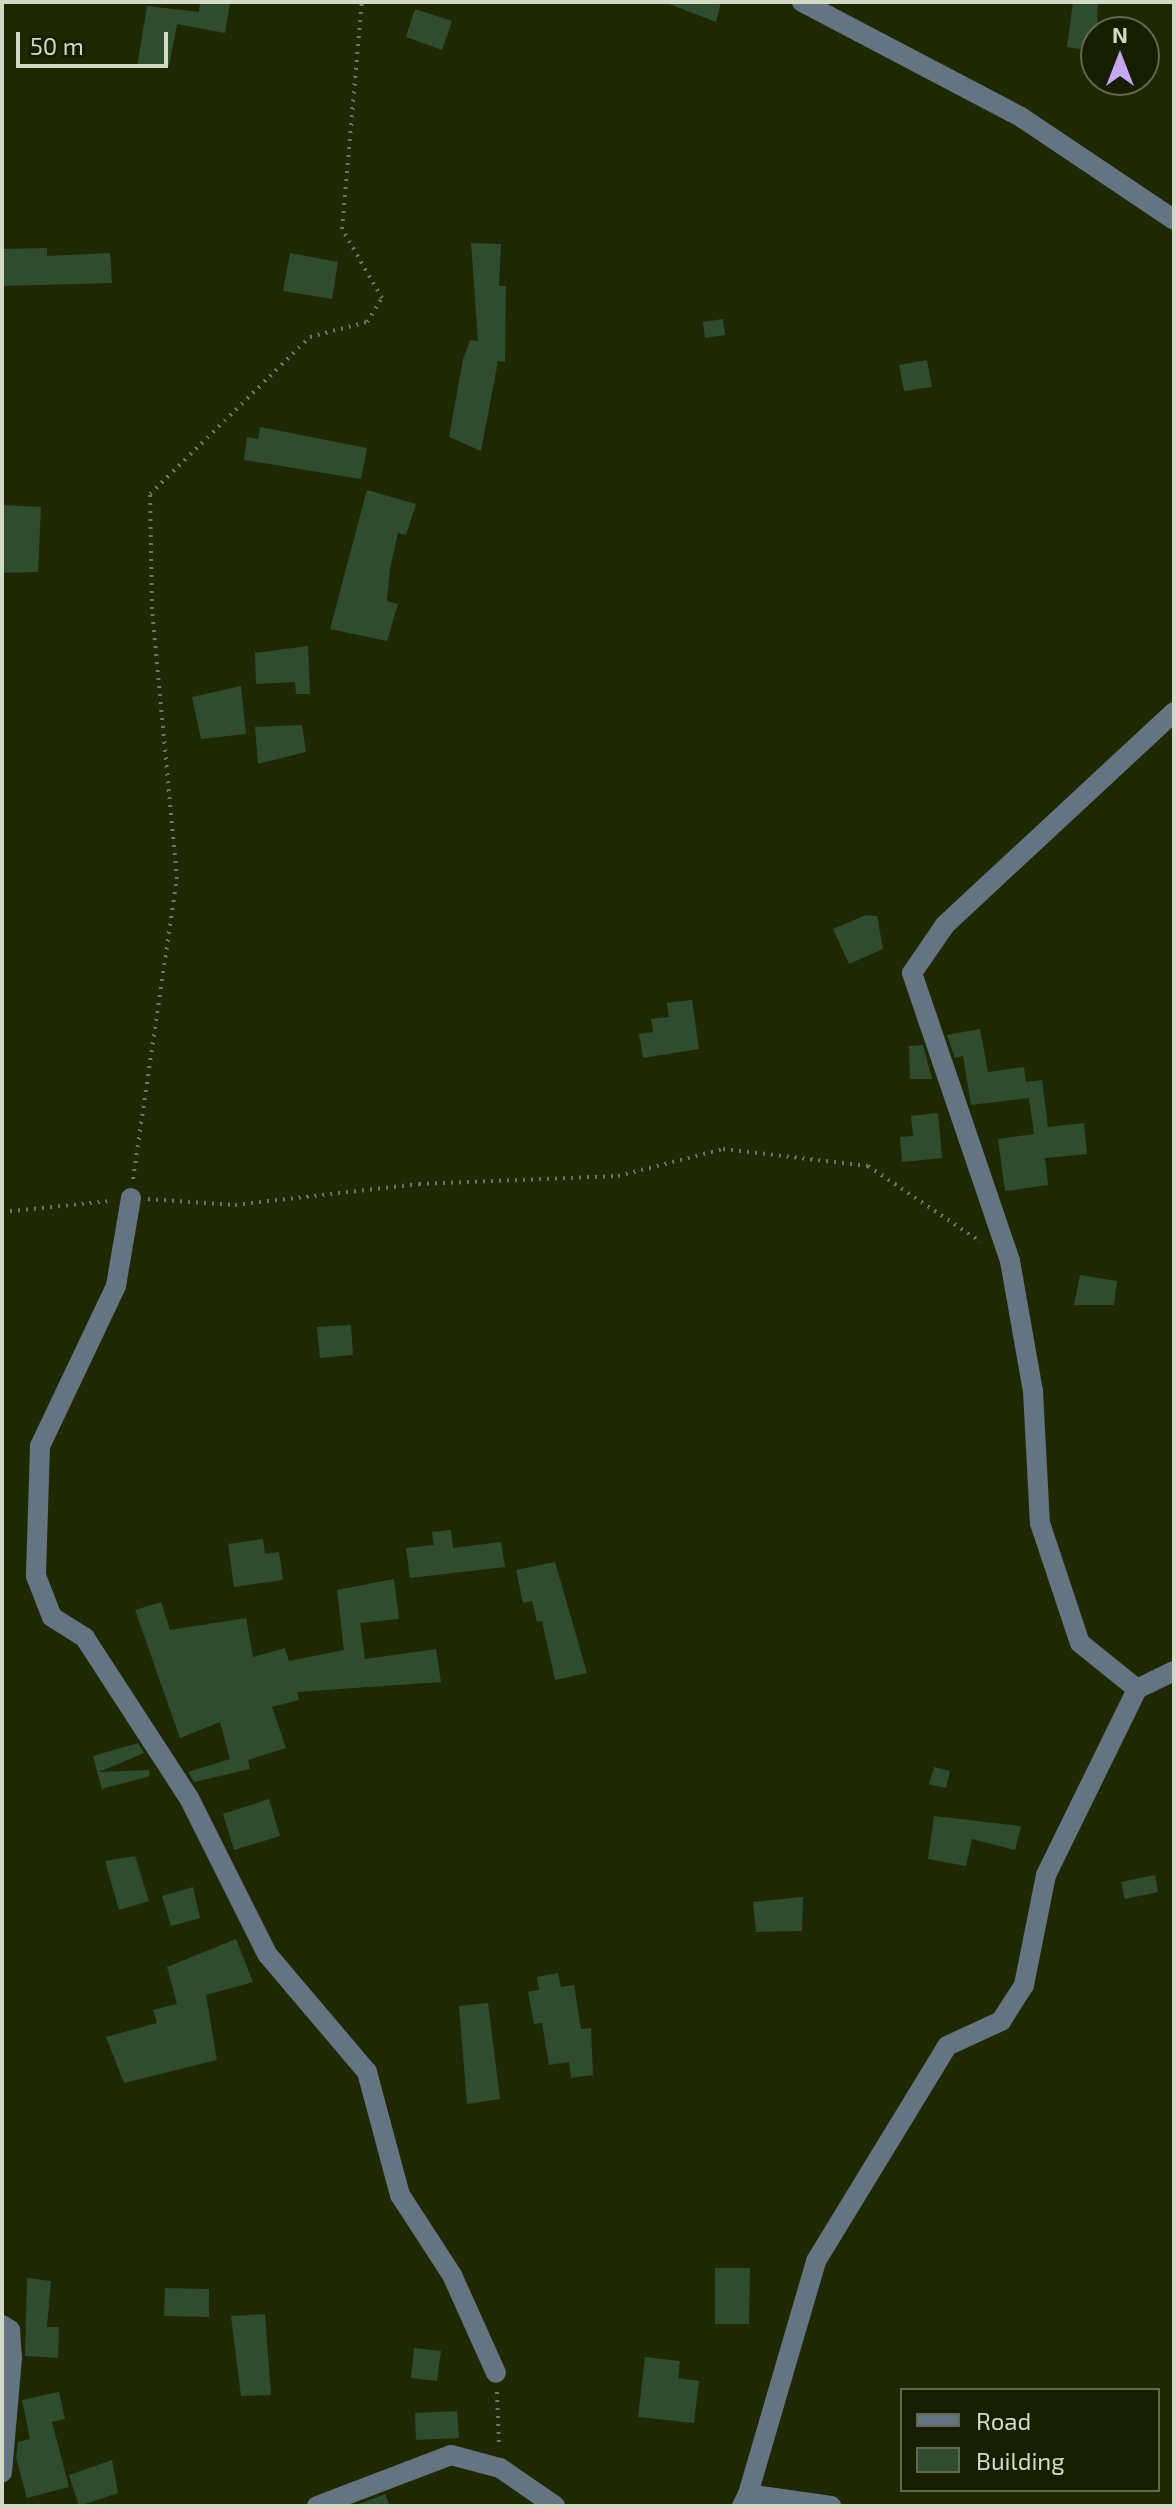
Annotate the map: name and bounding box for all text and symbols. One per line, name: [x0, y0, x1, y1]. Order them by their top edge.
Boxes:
scale bar: [20, 16, 172, 66]
north arrow: [1080, 16, 1160, 96]
text: N: [1112, 21, 1128, 47]
text: 50 m: [30, 31, 84, 60]
legend: [900, 2388, 1160, 2492]
text: Road: [976, 2406, 1031, 2435]
text: Building: [976, 2446, 1065, 2475]

